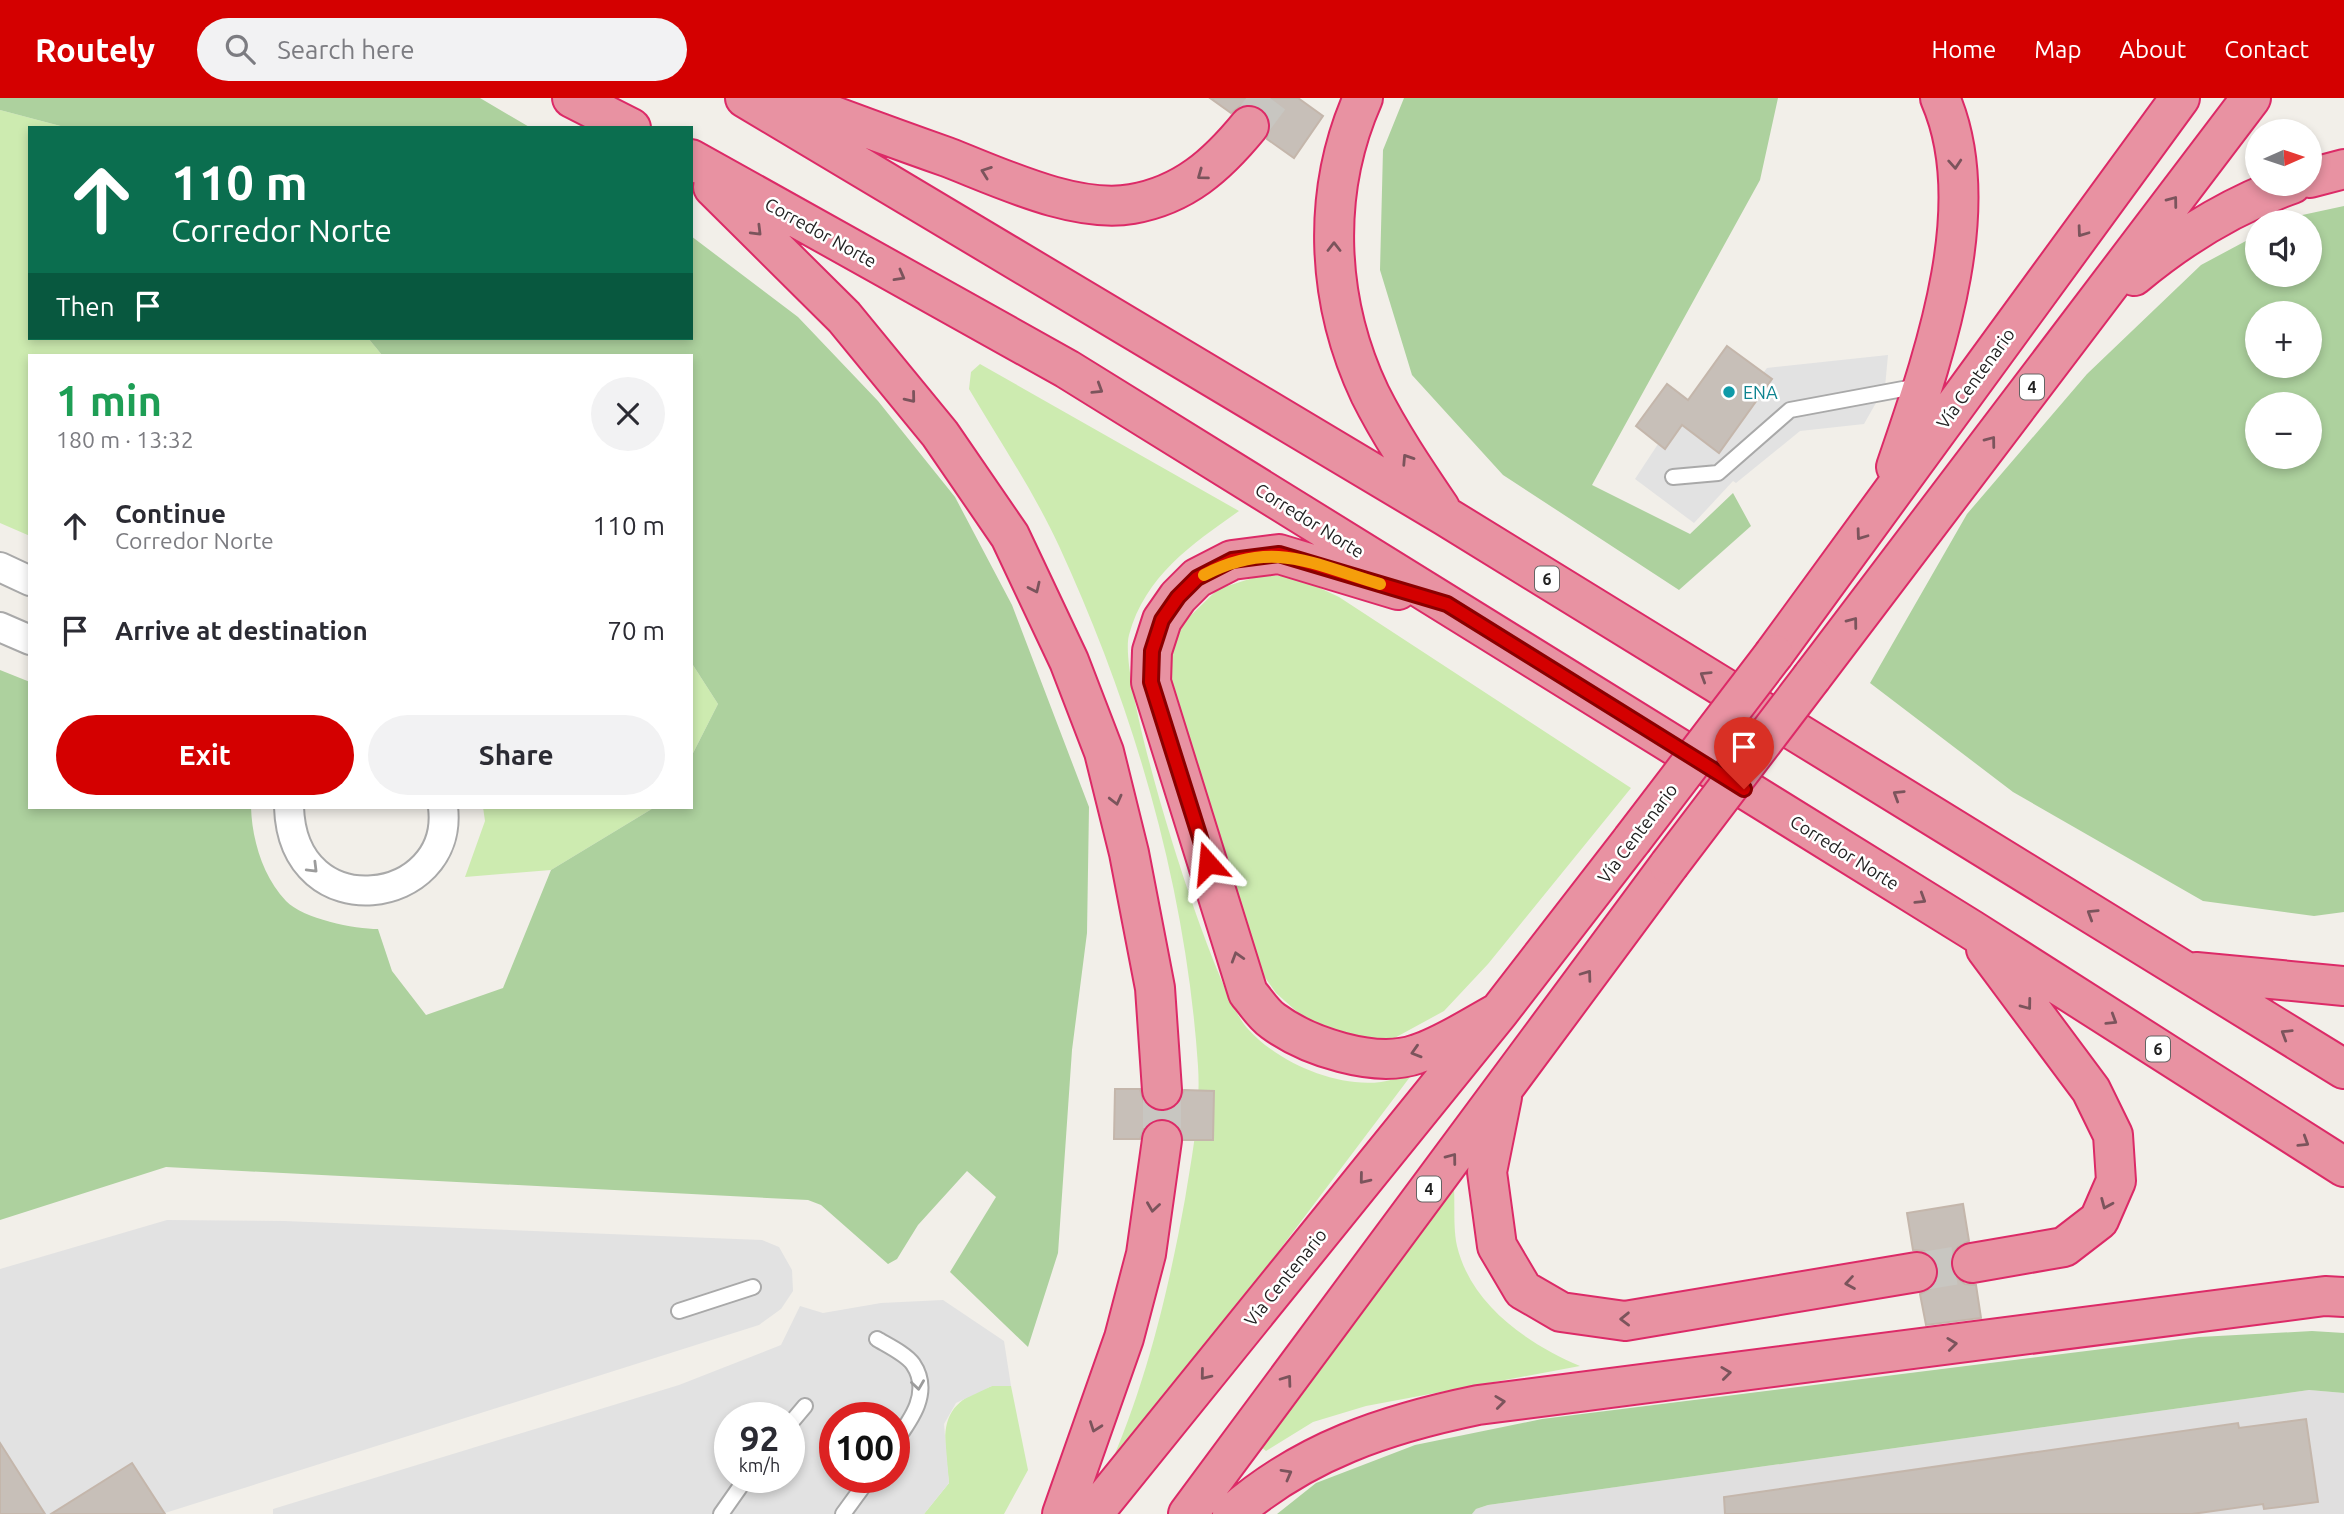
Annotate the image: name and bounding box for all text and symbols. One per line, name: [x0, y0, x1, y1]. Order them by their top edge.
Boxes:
search box: [197, 18, 687, 81]
icon: search: [221, 30, 259, 68]
text: Routely: [35, 31, 155, 68]
text: Search here: [277, 35, 415, 64]
text: Home: [1931, 36, 1996, 63]
text: Map: [2034, 36, 2081, 63]
text: About: [2119, 36, 2186, 63]
text: Contact: [2224, 36, 2309, 63]
north arrow: [2245, 119, 2322, 196]
map controls: [2245, 119, 2322, 469]
icon: ahead: [56, 154, 147, 245]
text: 110 m: [171, 154, 308, 209]
one-way arrow: [1947, 159, 1962, 170]
one-way arrow: [980, 166, 992, 180]
one-way arrow: [1197, 167, 1210, 179]
street label: Corredor Norte: [762, 193, 880, 271]
one-way arrow: [2165, 196, 2177, 209]
button: sound: [2245, 210, 2322, 287]
text: Corredor Norte: [171, 212, 392, 248]
one-way arrow: [749, 222, 762, 235]
one-way arrow: [2077, 224, 2090, 237]
one-way arrow: [1326, 241, 1342, 251]
one-way arrow: [893, 268, 906, 281]
icon: arrive: [129, 287, 167, 325]
text: Then: [56, 292, 115, 321]
button: +: [2245, 301, 2322, 378]
street label: Vía Centenario: [1932, 324, 2018, 432]
road number: 4: [2020, 374, 2044, 400]
text: 1 min: [56, 377, 162, 424]
button: close: [591, 377, 665, 451]
one-way arrow: [1091, 380, 1104, 393]
place label: ENA: [1743, 382, 1778, 402]
marker: ENA: [1721, 384, 1737, 400]
one-way arrow: [903, 389, 915, 402]
button: −: [2245, 392, 2322, 469]
text: 180 m · 13:32: [56, 427, 194, 452]
one-way arrow: [1983, 436, 1995, 449]
one-way arrow: [1403, 453, 1416, 466]
street label: Corredor Norte: [1252, 479, 1368, 561]
text: Continue: [115, 499, 226, 528]
icon: ahead: [56, 507, 94, 545]
text: 110 m: [593, 511, 665, 540]
one-way arrow: [1856, 527, 1869, 540]
text: Corredor Norte: [115, 528, 274, 553]
road number: 6: [1535, 566, 1559, 592]
one-way arrow: [1027, 581, 1041, 593]
icon: arrive: [56, 612, 94, 650]
text: Arrive at destination: [115, 616, 368, 645]
text: 70 m: [607, 616, 665, 645]
one-way arrow: [1845, 617, 1858, 630]
one-way arrow: [1699, 671, 1712, 684]
button: Exit: [56, 715, 354, 795]
button: Share: [368, 715, 665, 795]
pin: [1714, 717, 1774, 789]
icon: arrive: [1725, 728, 1763, 766]
street label: Vía Centenario: [1593, 779, 1681, 887]
one-way arrow: [1893, 791, 1906, 804]
one-way arrow: [1108, 794, 1122, 806]
street label: Corredor Norte: [1787, 811, 1903, 893]
position arrow: [1171, 826, 1245, 900]
one-way arrow: [304, 859, 317, 872]
one-way arrow: [1914, 891, 1927, 904]
one-way arrow: [2087, 910, 2100, 923]
one-way arrow: [1231, 951, 1246, 963]
one-way arrow: [1579, 970, 1591, 983]
one-way arrow: [2019, 997, 2032, 1010]
one-way arrow: [2105, 1011, 2118, 1024]
one-way arrow: [2280, 1029, 2293, 1042]
road number: 6: [2146, 1037, 2170, 1062]
one-way arrow: [1411, 1044, 1423, 1059]
one-way arrow: [2297, 1133, 2310, 1146]
one-way arrow: [1443, 1153, 1456, 1166]
one-way arrow: [1360, 1171, 1372, 1184]
road number: 4: [1417, 1176, 1441, 1202]
one-way arrow: [2100, 1197, 2114, 1209]
one-way arrow: [1146, 1201, 1161, 1213]
street label: Vía Centenario: [1240, 1224, 1330, 1330]
one-way arrow: [1844, 1275, 1856, 1290]
one-way arrow: [1619, 1311, 1630, 1327]
one-way arrow: [1946, 1336, 1958, 1351]
one-way arrow: [1720, 1366, 1732, 1381]
one-way arrow: [1201, 1367, 1213, 1380]
one-way arrow: [1279, 1375, 1291, 1388]
one-way arrow: [910, 1379, 925, 1390]
one-way arrow: [1495, 1395, 1506, 1410]
speed limit sign: 100: [819, 1402, 910, 1493]
text: 92: [740, 1418, 779, 1458]
one-way arrow: [1089, 1420, 1103, 1432]
text: km/h: [739, 1455, 780, 1475]
one-way arrow: [1279, 1469, 1292, 1482]

